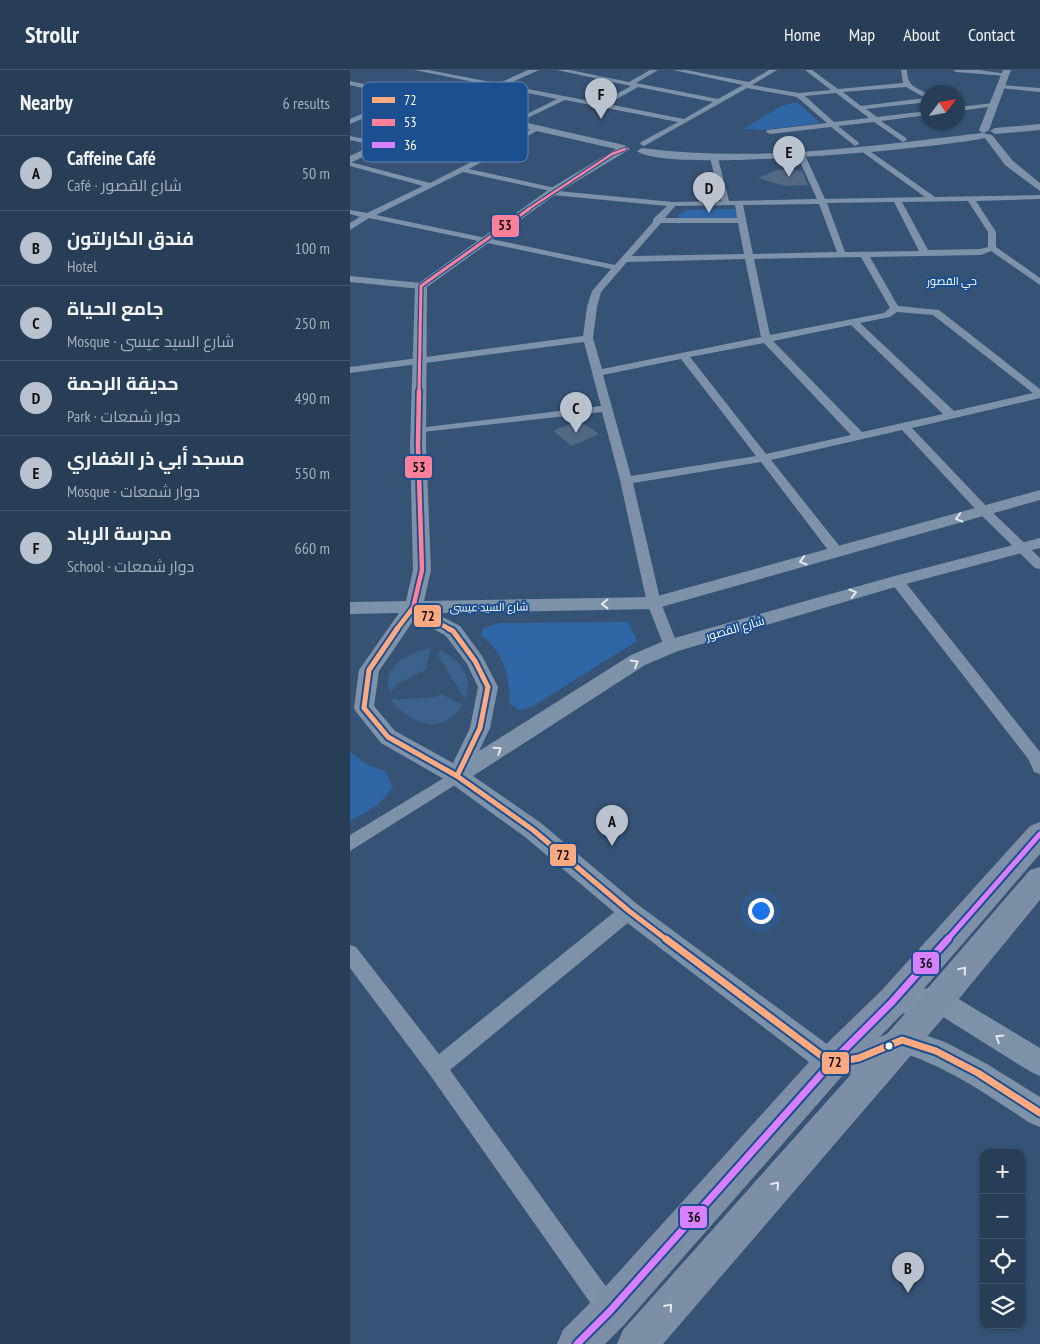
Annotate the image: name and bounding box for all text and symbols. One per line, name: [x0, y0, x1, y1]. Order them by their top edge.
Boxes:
text: Strollr: [25, 19, 79, 50]
text: Home: [784, 23, 821, 46]
text: Map: [849, 23, 875, 46]
text: About: [903, 23, 940, 46]
text: Contact: [968, 23, 1015, 46]
pin: F: [585, 78, 617, 119]
legend: [362, 82, 528, 162]
north arrow: [920, 85, 965, 130]
text: Nearby: [20, 89, 73, 116]
text: 72: [404, 91, 417, 109]
text: 6 results: [283, 93, 330, 113]
text: 53: [404, 113, 417, 131]
text: 36: [404, 136, 417, 154]
pin: E: [773, 136, 805, 177]
text: Caffeine Café: [67, 146, 156, 170]
text: A: [32, 163, 40, 183]
text: 50 m: [302, 163, 330, 183]
pin: D: [693, 172, 725, 213]
text: Café · شارع القصور: [67, 175, 182, 195]
line badge: 53: [491, 214, 520, 238]
text: 53: [498, 216, 512, 234]
text: فندق الكارلتون: [67, 226, 194, 250]
text: B: [32, 238, 40, 258]
text: 100 m: [295, 238, 330, 258]
text: Hotel: [67, 256, 97, 276]
district label: حي القصور: [926, 274, 977, 290]
text: جامع الحياة: [67, 296, 163, 320]
text: C: [32, 313, 40, 333]
text: 250 m: [295, 313, 330, 333]
text: Mosque · شارع السيد عيسى: [67, 331, 234, 351]
text: حديقة الرحمة: [67, 371, 179, 395]
text: D: [32, 388, 40, 408]
text: 490 m: [295, 388, 330, 408]
pin: C: [560, 392, 592, 433]
text: Park · دوار شمعات: [67, 406, 181, 426]
text: مسجد أبي ذر الغفاري: [67, 446, 245, 470]
line badge: 53: [404, 455, 433, 479]
text: 53: [412, 458, 426, 476]
text: E: [33, 463, 39, 483]
text: 550 m: [295, 463, 330, 483]
text: Mosque · دوار شمعات: [67, 481, 200, 501]
one-way arrow: [955, 512, 964, 523]
text: مدرسة الرياد: [67, 521, 172, 545]
text: F: [33, 538, 39, 558]
text: 660 m: [295, 538, 330, 558]
one-way arrow: [799, 555, 807, 565]
text: School · دوار شمعات: [67, 556, 194, 576]
one-way arrow: [848, 589, 856, 599]
street label: شارع السيد عيسى: [450, 599, 528, 616]
one-way arrow: [601, 599, 609, 610]
line badge: 72: [413, 604, 442, 628]
text: 72: [421, 607, 435, 625]
street label: شارع القصور: [703, 612, 766, 645]
one-way arrow: [630, 659, 639, 669]
one-way arrow: [493, 747, 502, 756]
pin: A: [596, 805, 628, 846]
line badge: 72: [549, 843, 577, 867]
text: 72: [556, 846, 570, 864]
your location: [748, 898, 774, 924]
line badge: 36: [912, 951, 940, 975]
text: 36: [919, 954, 933, 972]
one-way arrow: [958, 967, 966, 976]
one-way arrow: [995, 1034, 1004, 1044]
unlabelled marker: [884, 1041, 894, 1051]
line badge: 72: [821, 1051, 850, 1075]
text: 72: [828, 1053, 842, 1071]
map controls: [980, 1149, 1025, 1329]
button: +: [980, 1149, 1025, 1194]
one-way arrow: [770, 1181, 779, 1190]
button: −: [980, 1194, 1025, 1239]
line badge: 36: [679, 1205, 708, 1229]
text: 36: [687, 1208, 701, 1226]
button: locate: [980, 1239, 1025, 1284]
pin: B: [892, 1252, 924, 1293]
button: layers: [980, 1284, 1025, 1329]
one-way arrow: [663, 1304, 672, 1313]

